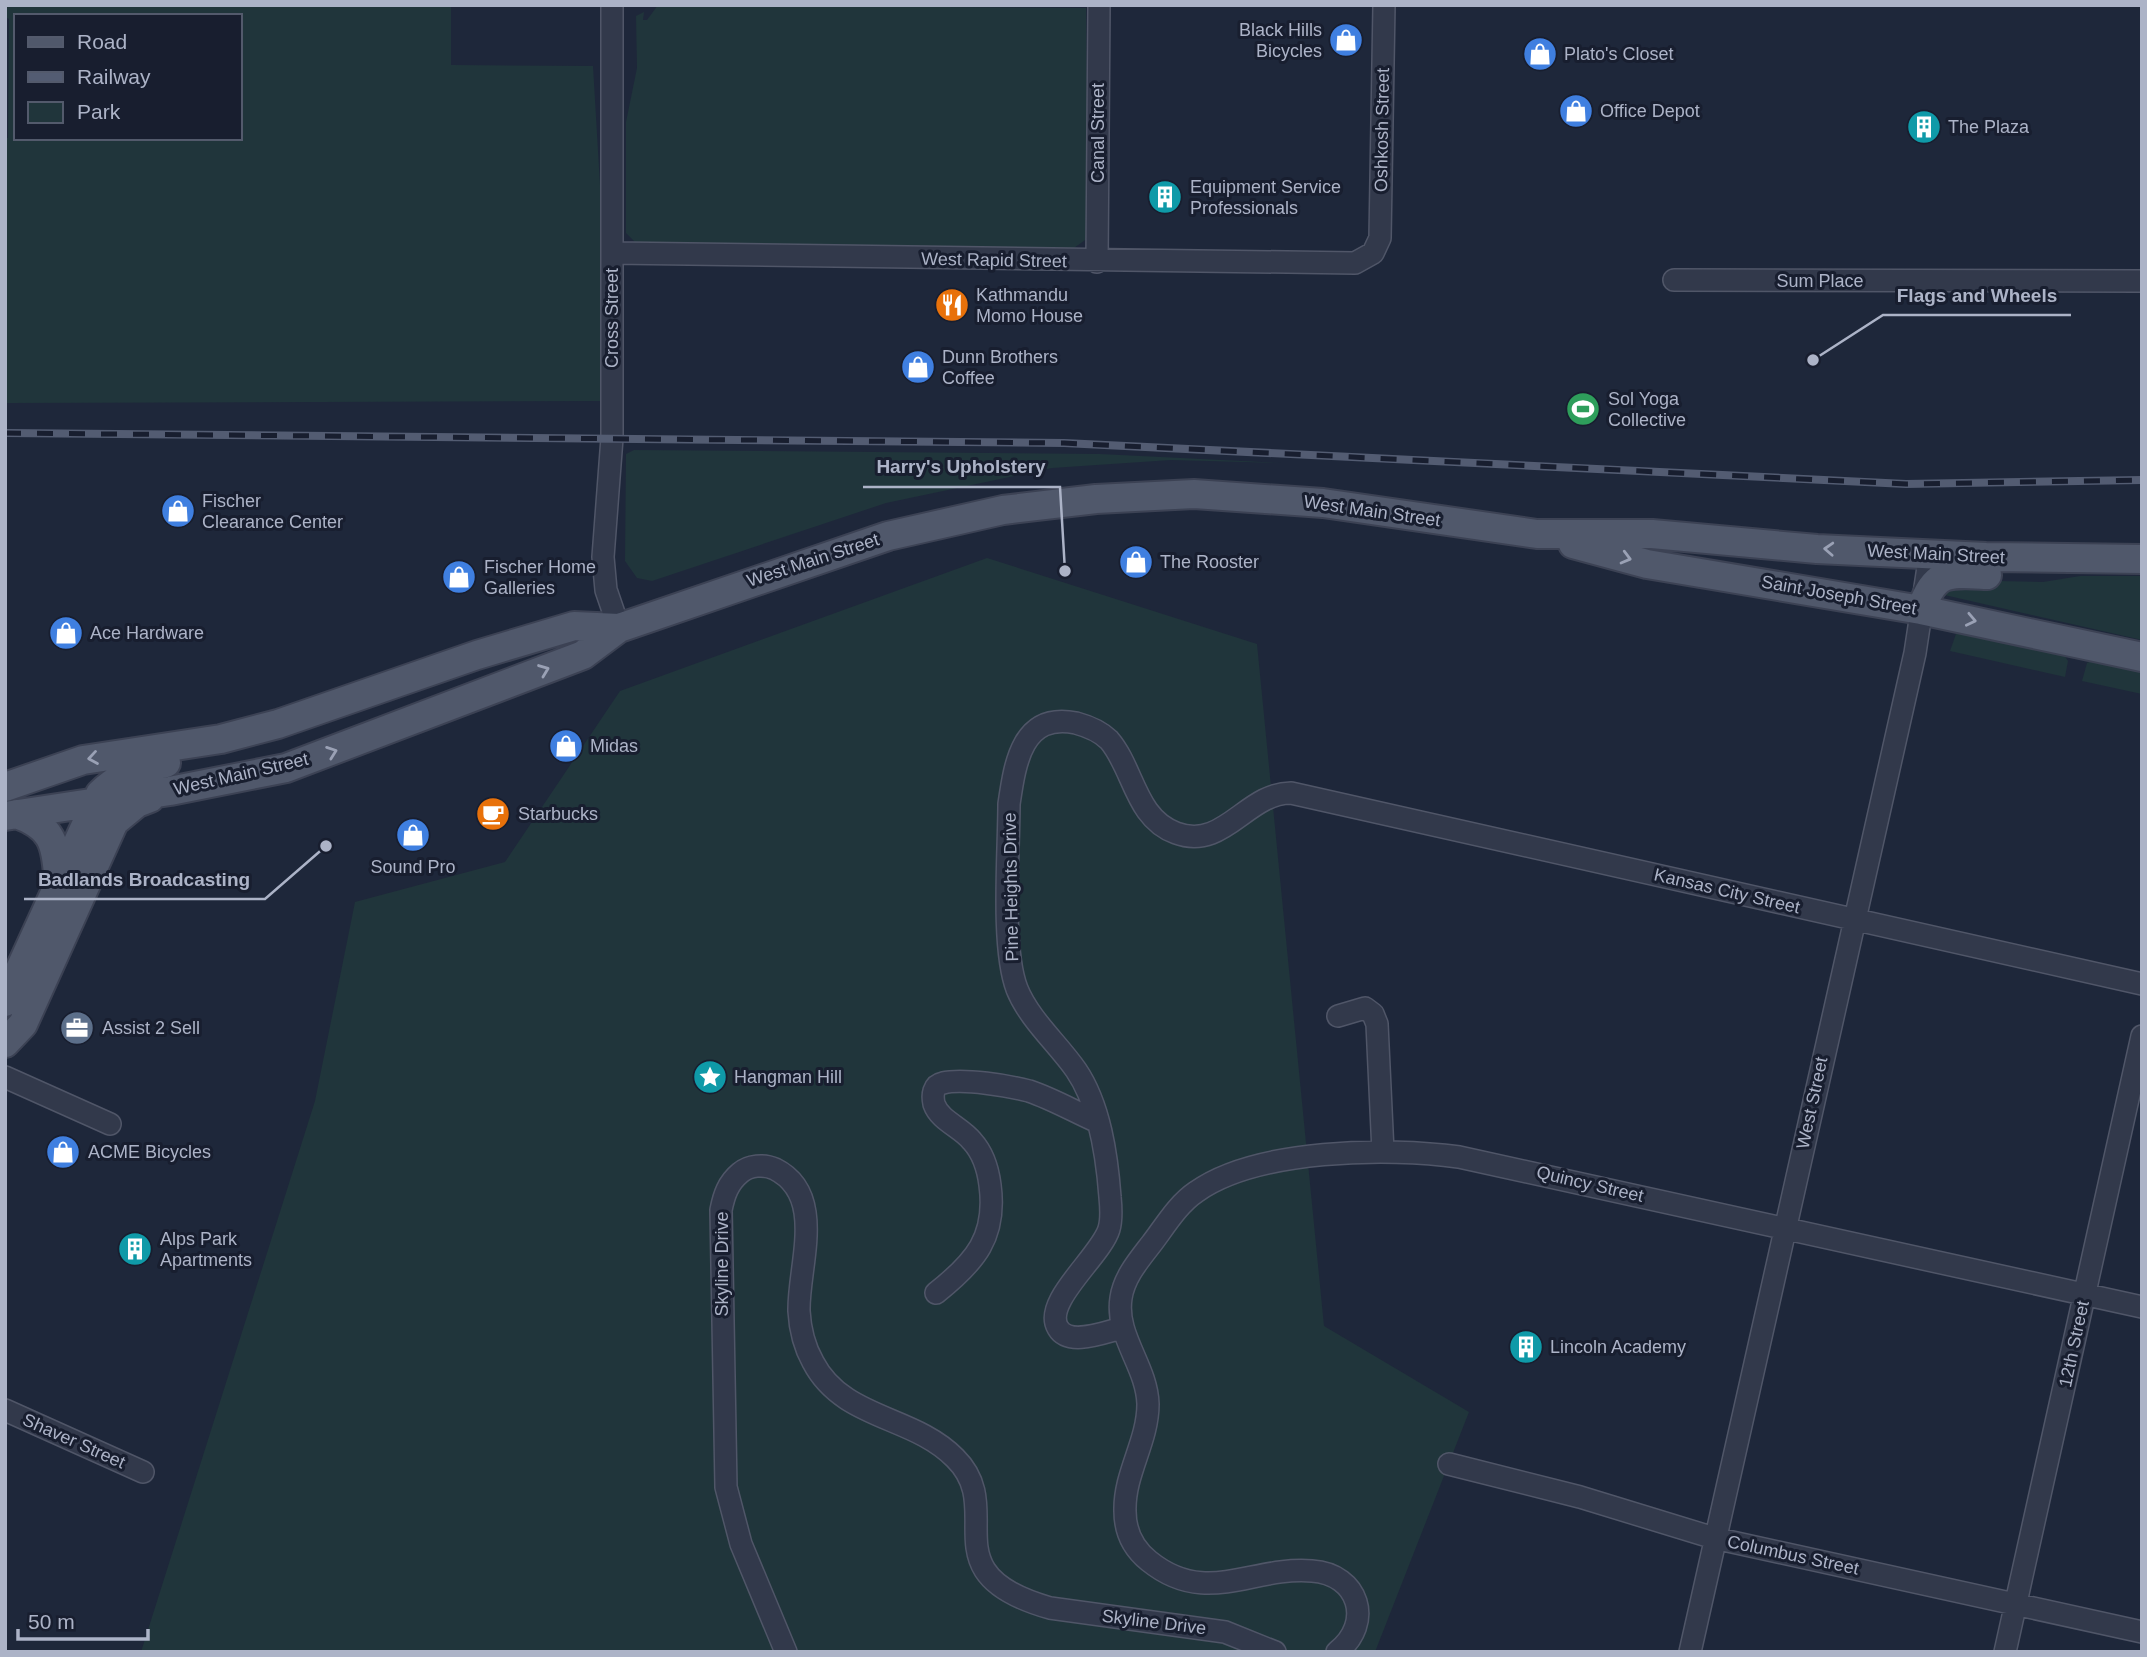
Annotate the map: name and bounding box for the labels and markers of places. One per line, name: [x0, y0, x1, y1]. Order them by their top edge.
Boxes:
place label: Black Hills Bicycles: [1239, 20, 1322, 61]
shop icon: Black Hills Bicycles: [1327, 21, 1365, 59]
shop icon: Plato's Closet: [1521, 35, 1559, 73]
place label: Plato's Closet: [1564, 44, 1674, 64]
shop icon: Office Depot: [1557, 92, 1595, 130]
place label: Office Depot: [1600, 101, 1700, 121]
building icon: The Plaza: [1905, 108, 1943, 146]
place label: The Plaza: [1948, 117, 2030, 137]
place label: Equipment Service Professionals: [1190, 177, 1341, 218]
building icon: Equipment Service Professionals: [1146, 178, 1184, 216]
callout: Flags and Wheels: [1883, 275, 2071, 315]
place label: Kathmandu Momo House: [976, 285, 1083, 326]
restaurant icon: Kathmandu Momo House: [933, 286, 971, 324]
place label: Dunn Brothers Coffee: [942, 347, 1058, 388]
shop icon: Dunn Brothers Coffee: [899, 348, 937, 386]
place label: Sol Yoga Collective: [1608, 389, 1686, 430]
sports icon: Sol Yoga Collective: [1564, 390, 1602, 428]
callout: Harry's Upholstery: [863, 447, 1060, 487]
place label: Fischer Clearance Center: [202, 491, 343, 532]
shop icon: Fischer Clearance Center: [159, 492, 197, 530]
shop icon: The Rooster: [1117, 543, 1155, 581]
place label: The Rooster: [1160, 552, 1259, 572]
place label: Fischer Home Galleries: [484, 557, 596, 598]
shop icon: Fischer Home Galleries: [440, 558, 478, 596]
shop icon: Ace Hardware: [47, 614, 85, 652]
place label: Ace Hardware: [90, 623, 204, 643]
shop icon: Midas: [547, 727, 585, 765]
place label: Midas: [590, 736, 638, 756]
cafe icon: Starbucks: [474, 795, 512, 833]
place label: Starbucks: [518, 804, 598, 824]
shop icon: Sound Pro: [394, 816, 432, 854]
place label: Sound Pro: [370, 857, 456, 877]
callout: Badlands Broadcasting: [24, 859, 265, 899]
office icon: Assist 2 Sell: [58, 1009, 96, 1047]
place label: Assist 2 Sell: [102, 1018, 200, 1038]
place icon: Hangman Hill: [691, 1058, 729, 1096]
place label: Hangman Hill: [734, 1067, 842, 1087]
shop icon: ACME Bicycles: [44, 1133, 82, 1171]
place label: ACME Bicycles: [88, 1142, 211, 1162]
place label: Alps Park Apartments: [160, 1229, 252, 1270]
building icon: Alps Park Apartments: [116, 1230, 154, 1268]
building icon: Lincoln Academy: [1507, 1328, 1545, 1366]
place label: Lincoln Academy: [1550, 1337, 1686, 1357]

